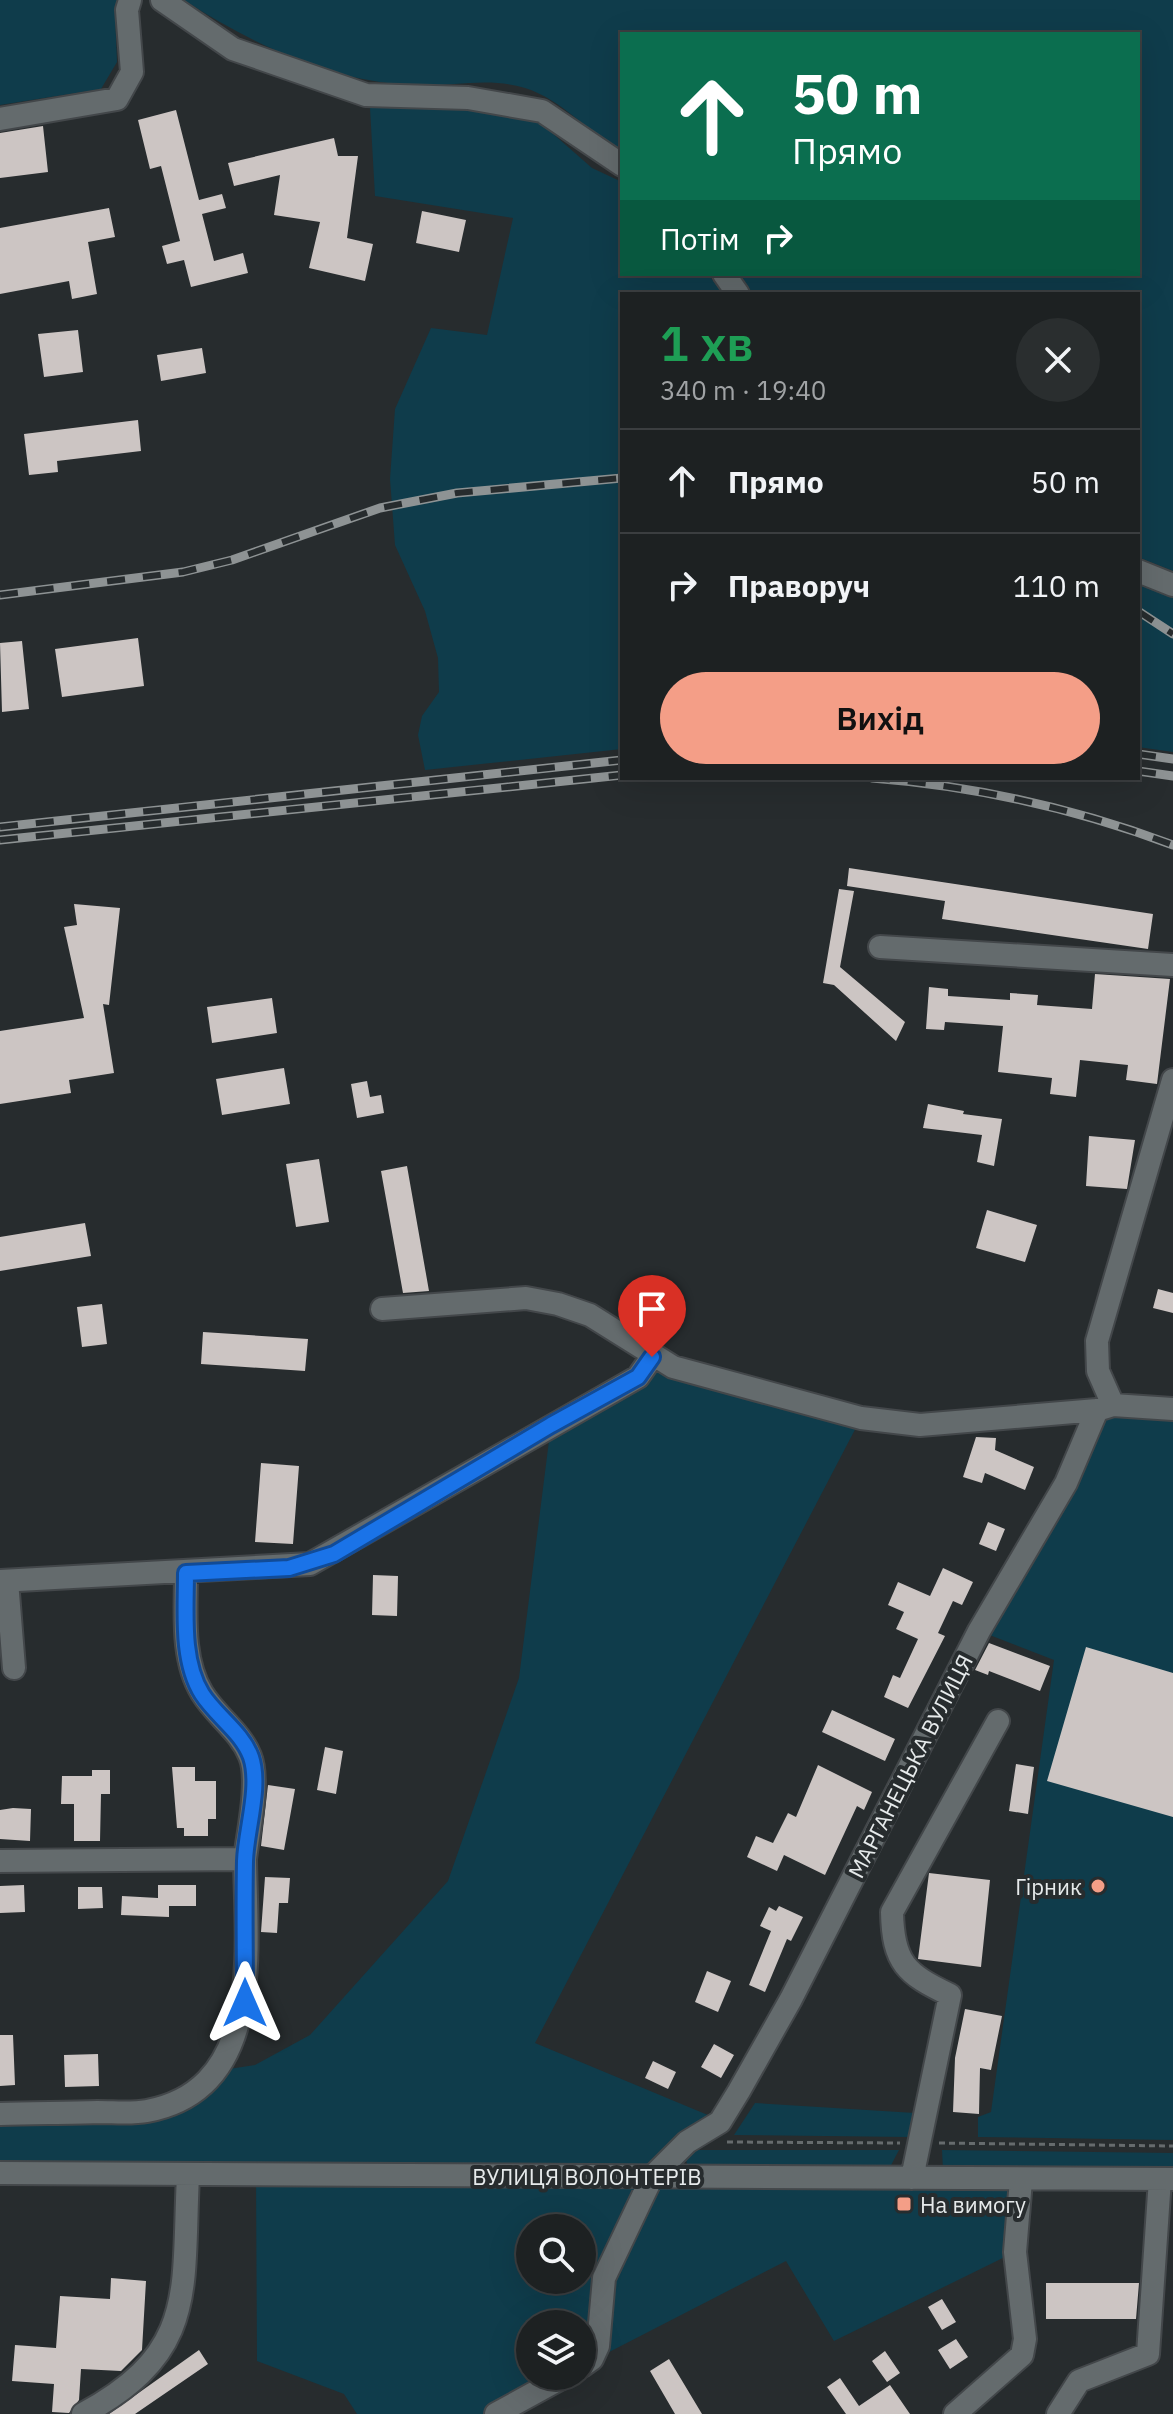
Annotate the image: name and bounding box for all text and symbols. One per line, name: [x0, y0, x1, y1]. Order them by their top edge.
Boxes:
text: 50 m: [792, 57, 922, 129]
icon: ahead: [660, 64, 764, 168]
text: Прямо: [792, 127, 902, 174]
icon: right: [756, 216, 800, 260]
text: Потім: [660, 219, 740, 258]
text: 1 хв: [660, 312, 754, 374]
button: close: [1016, 318, 1100, 402]
text: 340 m · 19:40: [660, 373, 826, 407]
icon: ahead: [660, 459, 704, 503]
text: Прямо: [728, 462, 824, 501]
text: 50 m: [1031, 462, 1100, 501]
icon: right: [660, 563, 704, 607]
text: Праворуч: [728, 566, 870, 605]
text: 110 m: [1013, 566, 1100, 605]
button: Вихід: [660, 672, 1100, 764]
pin: [618, 1275, 686, 1357]
icon: arrive: [630, 1287, 674, 1331]
street label: МАРГАНЕЦЬКА ВУЛИЦЯ: [841, 1649, 979, 1883]
place label: Гірник: [1015, 1872, 1082, 1901]
marker: Гірник: [1089, 1877, 1107, 1895]
position arrow: [203, 1961, 287, 2045]
street label: ВУЛИЦЯ ВОЛОНТЕРІВ: [472, 2162, 702, 2191]
place label: На вимогу: [920, 2190, 1026, 2219]
marker: На вимогу: [895, 2195, 913, 2213]
map controls: [516, 2214, 596, 2390]
button: search: [516, 2214, 596, 2294]
button: layers: [516, 2310, 596, 2390]

